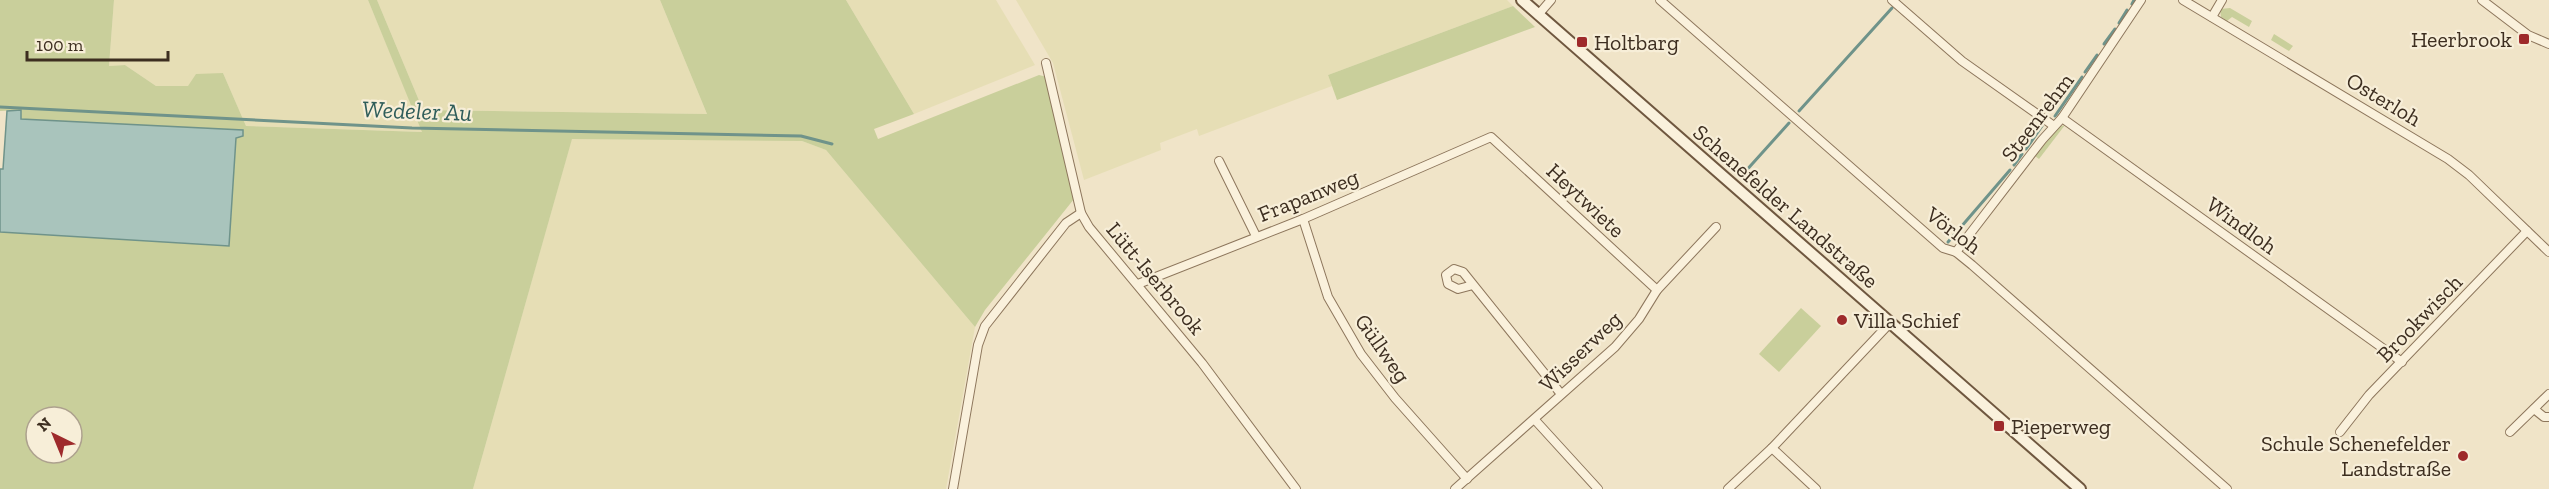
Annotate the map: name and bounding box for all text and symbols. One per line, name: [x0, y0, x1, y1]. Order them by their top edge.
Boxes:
scale bar: [27, 24, 168, 62]
place label: Heerbrook: [2411, 26, 2513, 53]
place label: Holtbarg: [1594, 29, 1679, 56]
marker: Heerbrook: [2517, 32, 2531, 46]
text: 100 m: [36, 34, 84, 56]
marker: Holtbarg: [1575, 35, 1589, 49]
street label: Osterloh: [2341, 67, 2427, 133]
street label: Steenrehm: [1995, 68, 2080, 167]
water label: Wedeler Au: [361, 94, 473, 127]
street label: Schenefelder Landstraße: [1688, 119, 1884, 294]
street label: Heytwiete: [1541, 157, 1630, 243]
street label: Frapanweg: [1254, 163, 1362, 228]
street label: Windloh: [2201, 191, 2283, 260]
street label: Vörloh: [1920, 200, 1987, 260]
street label: Lütt-Iserbrook: [1101, 216, 1211, 341]
street label: Brookwisch: [2371, 268, 2468, 368]
street label: Wisserweg: [1533, 305, 1627, 397]
place label: Villa Schief: [1853, 307, 1961, 334]
street label: Güllweg: [1349, 309, 1416, 388]
marker: Villa Schief: [1835, 313, 1849, 327]
north arrow: [24, 405, 84, 465]
text: N: [33, 413, 55, 435]
place label: Pieperweg: [2011, 413, 2111, 440]
marker: Pieperweg: [1992, 419, 2006, 433]
place label: Schule Schenefelder Landstraße: [2261, 430, 2451, 482]
marker: Schule Schenefelder Landstraße: [2456, 449, 2470, 463]

